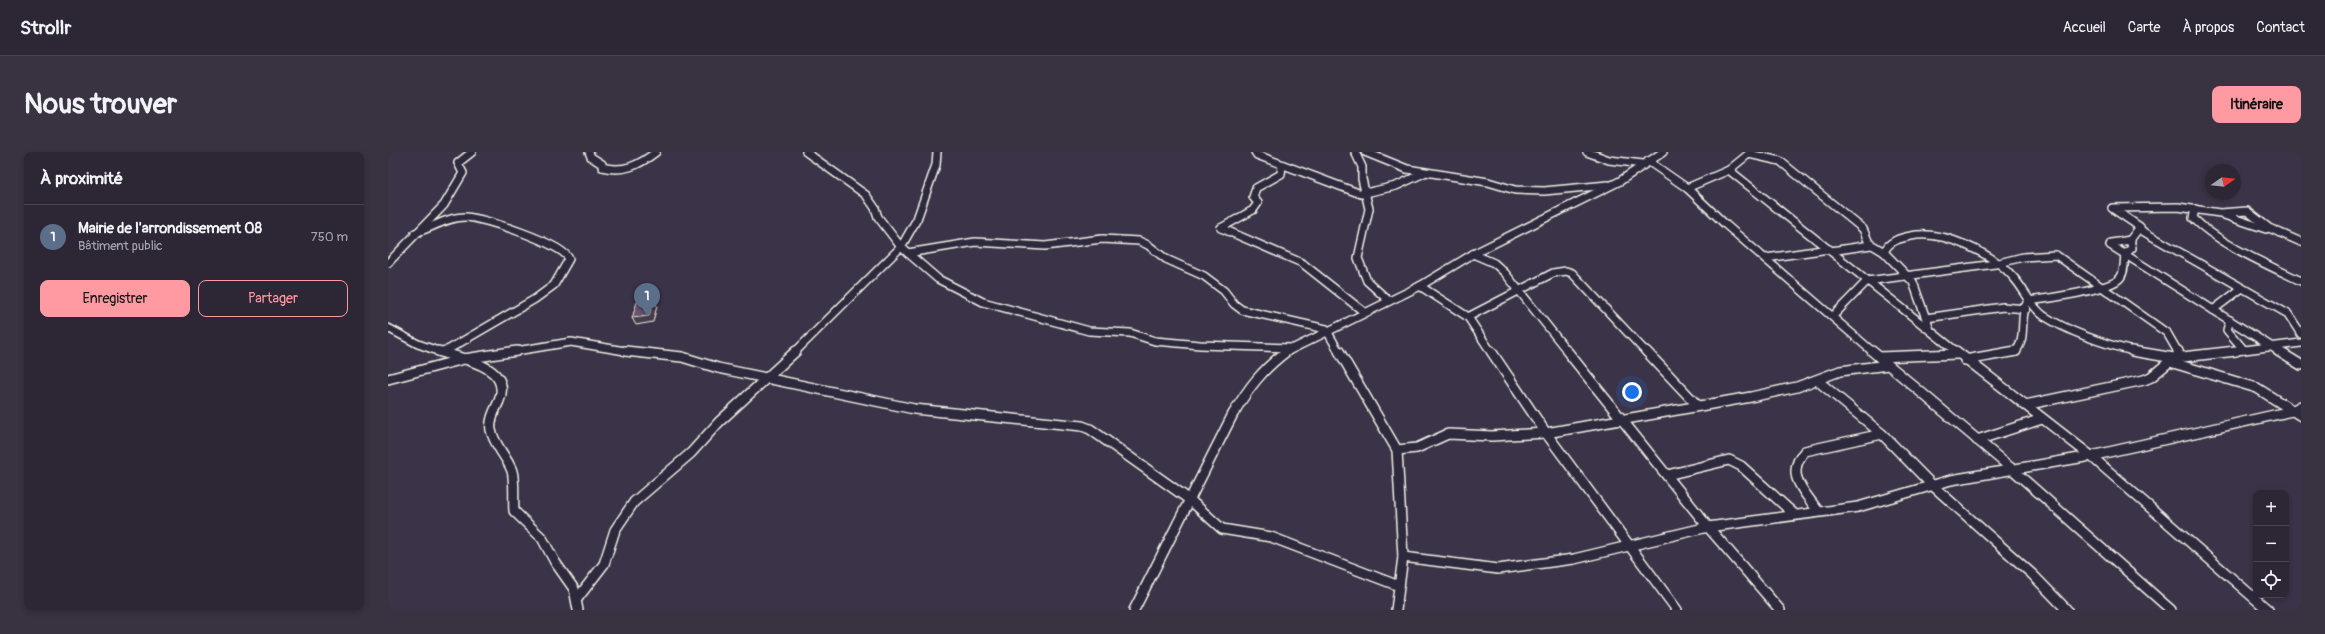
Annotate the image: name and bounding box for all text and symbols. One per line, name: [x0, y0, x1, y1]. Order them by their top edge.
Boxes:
text: Strollr: [20, 16, 71, 40]
text: Accueil: [2063, 19, 2106, 36]
text: Carte: [2128, 19, 2160, 36]
text: À propos: [2182, 19, 2234, 36]
text: Contact: [2256, 19, 2305, 36]
button: Itinéraire: [2212, 86, 2301, 123]
text: Nous trouver: [24, 87, 177, 122]
north arrow: [2205, 164, 2241, 200]
text: À proximité: [40, 168, 123, 189]
text: Mairie de l'arrondissement 08: [78, 219, 262, 238]
text: 1: [50, 229, 56, 245]
text: 750 m: [311, 229, 348, 245]
text: Bâtiment public: [78, 238, 163, 254]
button: Enregistrer: [40, 280, 190, 317]
button: Partager: [198, 280, 348, 317]
pin: 1: [634, 283, 660, 316]
your location: [1622, 382, 1642, 402]
map controls: [2253, 490, 2289, 598]
button: +: [2253, 490, 2289, 526]
button: −: [2253, 526, 2289, 562]
button: locate: [2253, 562, 2289, 598]

